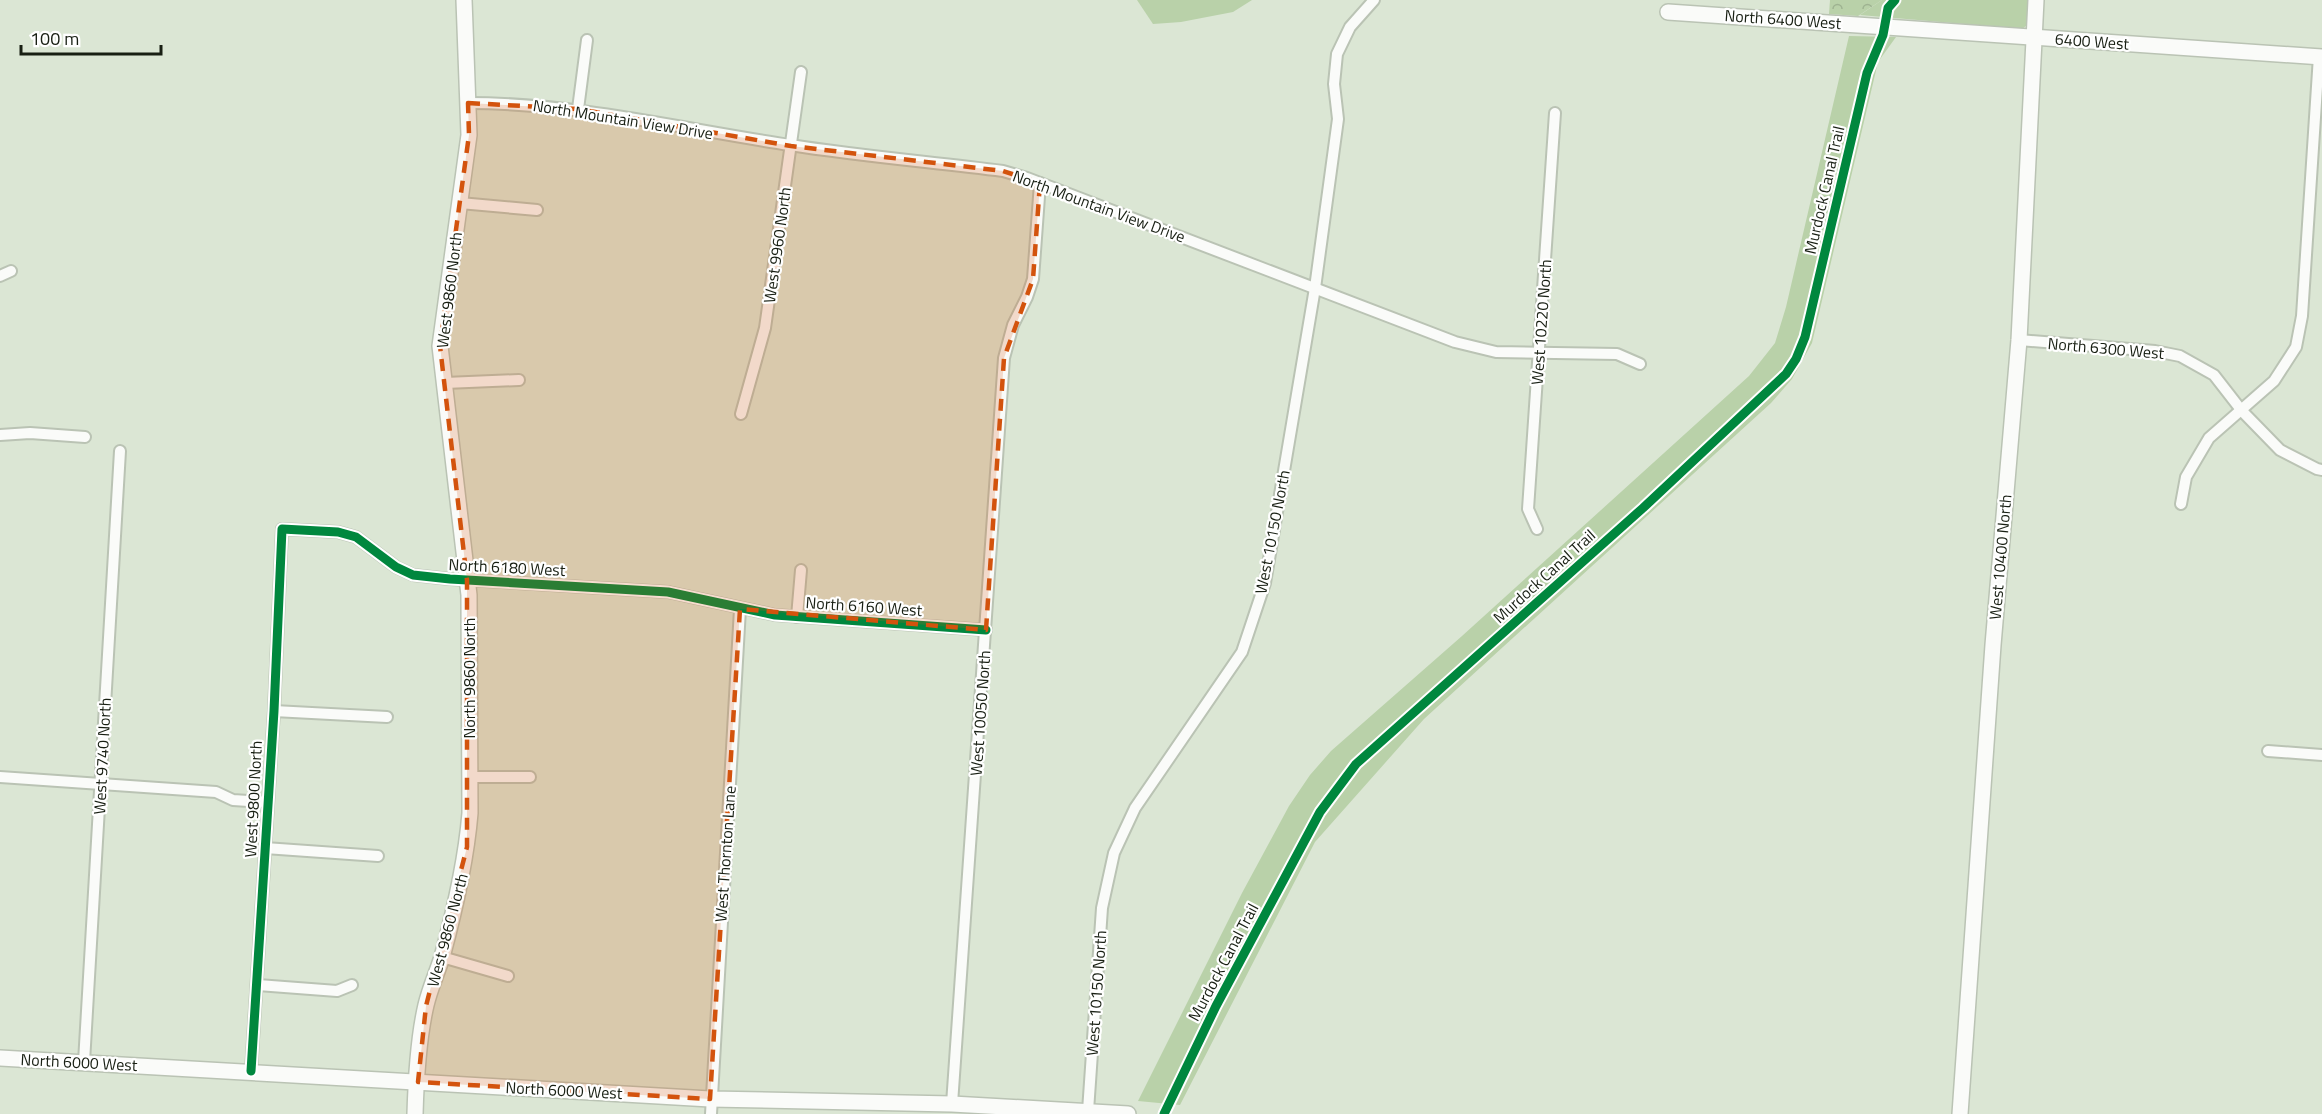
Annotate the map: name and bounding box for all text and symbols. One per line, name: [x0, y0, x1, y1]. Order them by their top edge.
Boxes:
street label: North 6400 West: [1724, 3, 1842, 35]
scale bar: [21, 18, 160, 56]
text: 100 m: [30, 25, 79, 52]
street label: 6400 West: [2054, 26, 2130, 56]
street label: North Mountain View Drive: [531, 93, 715, 145]
street label: Murdock Canal Trail: [1798, 124, 1850, 256]
street label: North Mountain View Drive: [1009, 164, 1189, 248]
street label: West 9960 North: [757, 185, 797, 305]
street label: West 9860 North: [430, 231, 468, 349]
street label: West 10220 North: [1525, 258, 1557, 386]
street label: North 6300 West: [2047, 331, 2166, 365]
street label: West 10150 North: [1248, 468, 1296, 596]
street label: West 10400 North: [1983, 493, 2017, 621]
street label: Murdock Canal Trail: [1487, 523, 1601, 629]
street label: North 6180 West: [448, 552, 566, 582]
street label: North 6160 West: [805, 590, 923, 622]
street label: North 9860 North: [457, 618, 481, 738]
street label: West 10050 North: [964, 649, 996, 777]
street label: West 9740 North: [87, 697, 117, 815]
street label: West 9800 North: [238, 740, 268, 858]
street label: West Thornton Lane: [708, 785, 742, 923]
street label: West 9860 North: [420, 870, 474, 990]
street label: Murdock Canal Trail: [1182, 899, 1264, 1025]
street label: West 10150 North: [1080, 929, 1112, 1057]
street label: North 6000 West: [20, 1047, 138, 1077]
street label: North 6000 West: [505, 1075, 623, 1105]

